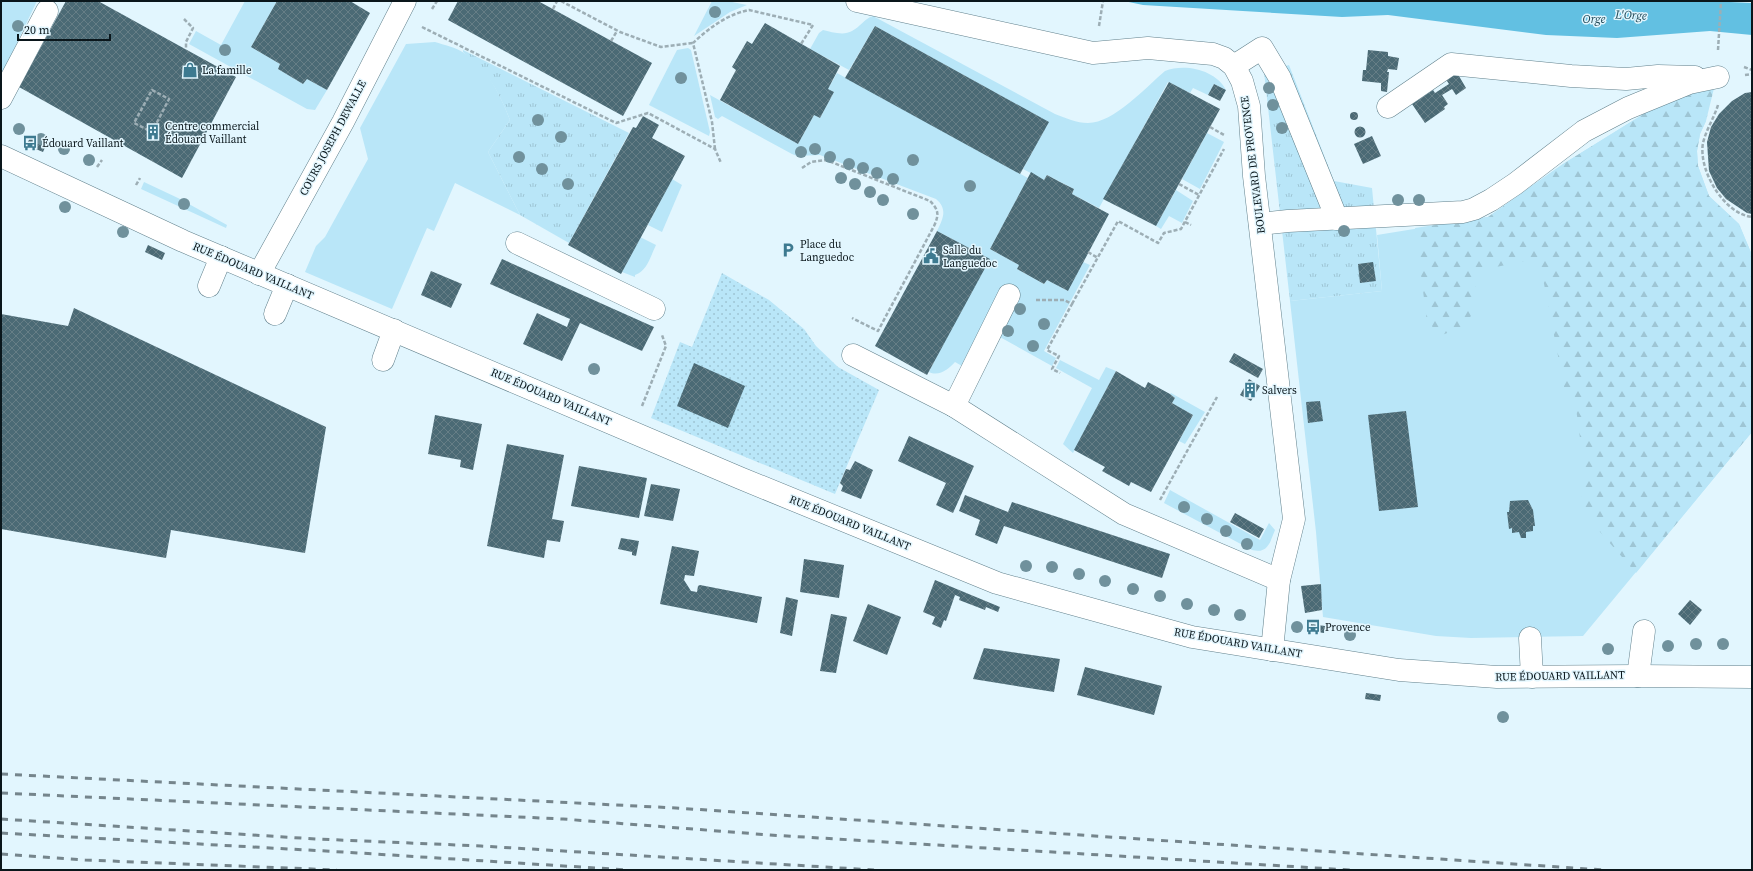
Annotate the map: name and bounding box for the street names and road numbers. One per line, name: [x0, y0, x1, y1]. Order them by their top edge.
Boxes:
street label: COURS JOSEPH DEWALLE: [296, 77, 370, 198]
street label: BOULEVARD DE PROVENCE: [1237, 95, 1269, 235]
street label: RUE ÉDOUARD VAILLANT: [190, 239, 316, 303]
street label: RUE ÉDOUARD VAILLANT: [488, 365, 614, 429]
street label: RUE ÉDOUARD VAILLANT: [787, 492, 913, 554]
street label: RUE ÉDOUARD VAILLANT: [1173, 624, 1303, 662]
street label: RUE ÉDOUARD VAILLANT: [1495, 667, 1625, 685]

